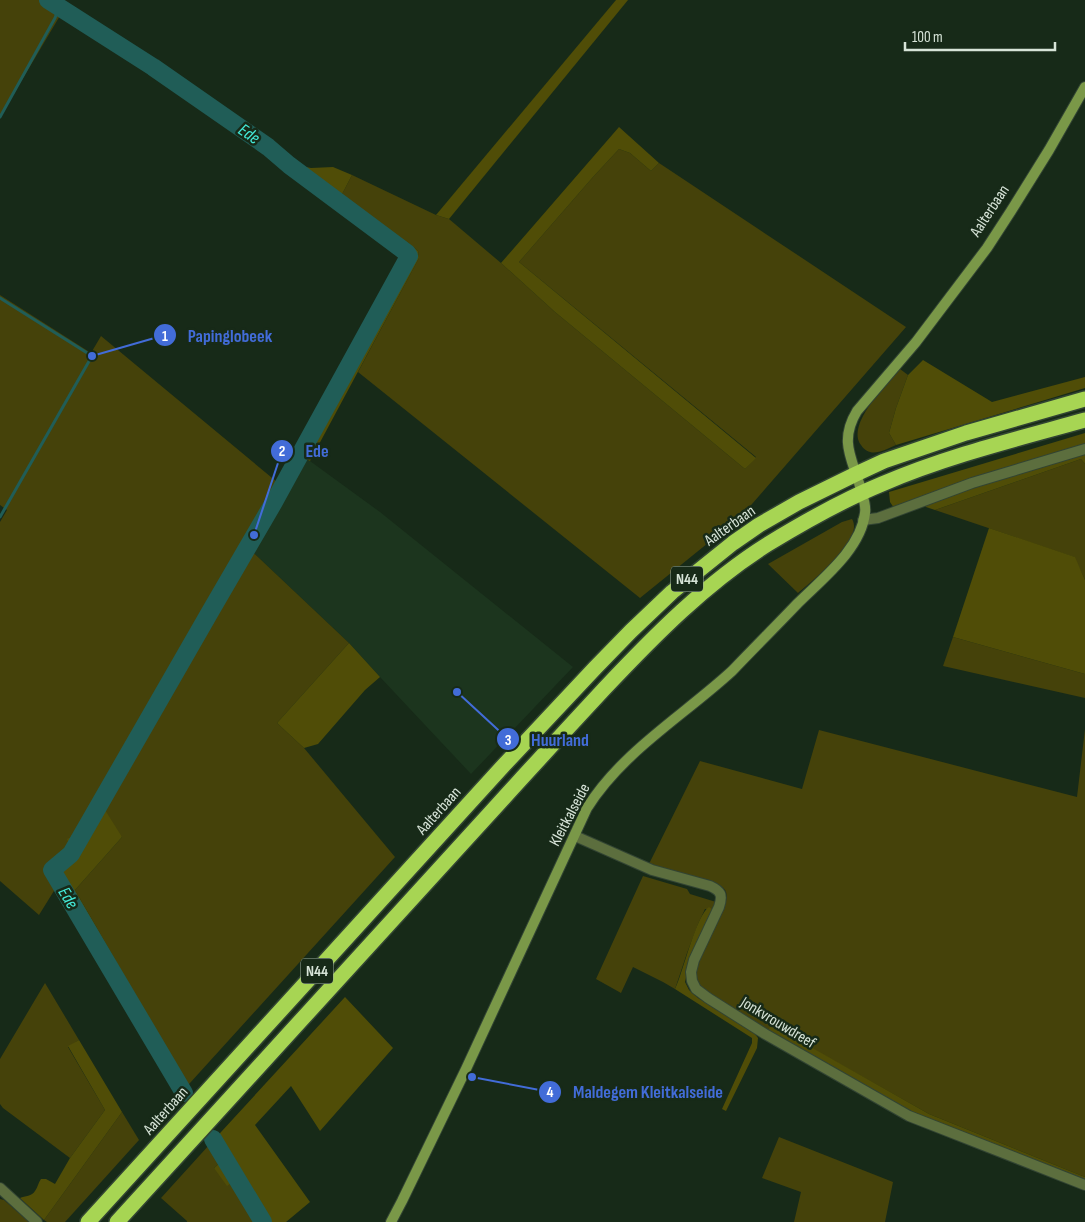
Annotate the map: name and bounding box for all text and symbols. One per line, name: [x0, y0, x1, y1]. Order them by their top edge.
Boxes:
scale bar: [905, 20, 1055, 52]
text: 100 m: [912, 28, 943, 47]
water label: Ede: [234, 119, 264, 149]
street label: Aalterbaan: [966, 182, 1014, 241]
callout: Papinglobeek: [153, 319, 282, 352]
text: Papinglobeek: [188, 326, 273, 347]
text: 1: [162, 327, 168, 346]
callout: Ede: [270, 434, 338, 467]
text: Ede: [305, 441, 329, 462]
text: 2: [279, 442, 285, 461]
street label: Aalterbaan: [700, 502, 759, 551]
road number: N44: [671, 566, 703, 592]
callout: Huurland: [496, 723, 599, 756]
text: Huurland: [531, 730, 589, 751]
text: 3: [505, 731, 512, 750]
street label: Kleitkalseide: [546, 780, 594, 850]
street label: Aalterbaan: [412, 783, 465, 840]
water label: Ede: [53, 883, 83, 913]
road number: N44: [301, 958, 333, 984]
street label: Jonkvrouwdreef: [736, 993, 819, 1053]
callout: Maldegem Kleitkalseide: [538, 1075, 733, 1108]
text: Maldegem Kleitkalseide: [573, 1082, 723, 1103]
street label: Aalterbaan: [139, 1083, 192, 1140]
text: 4: [547, 1083, 554, 1102]

